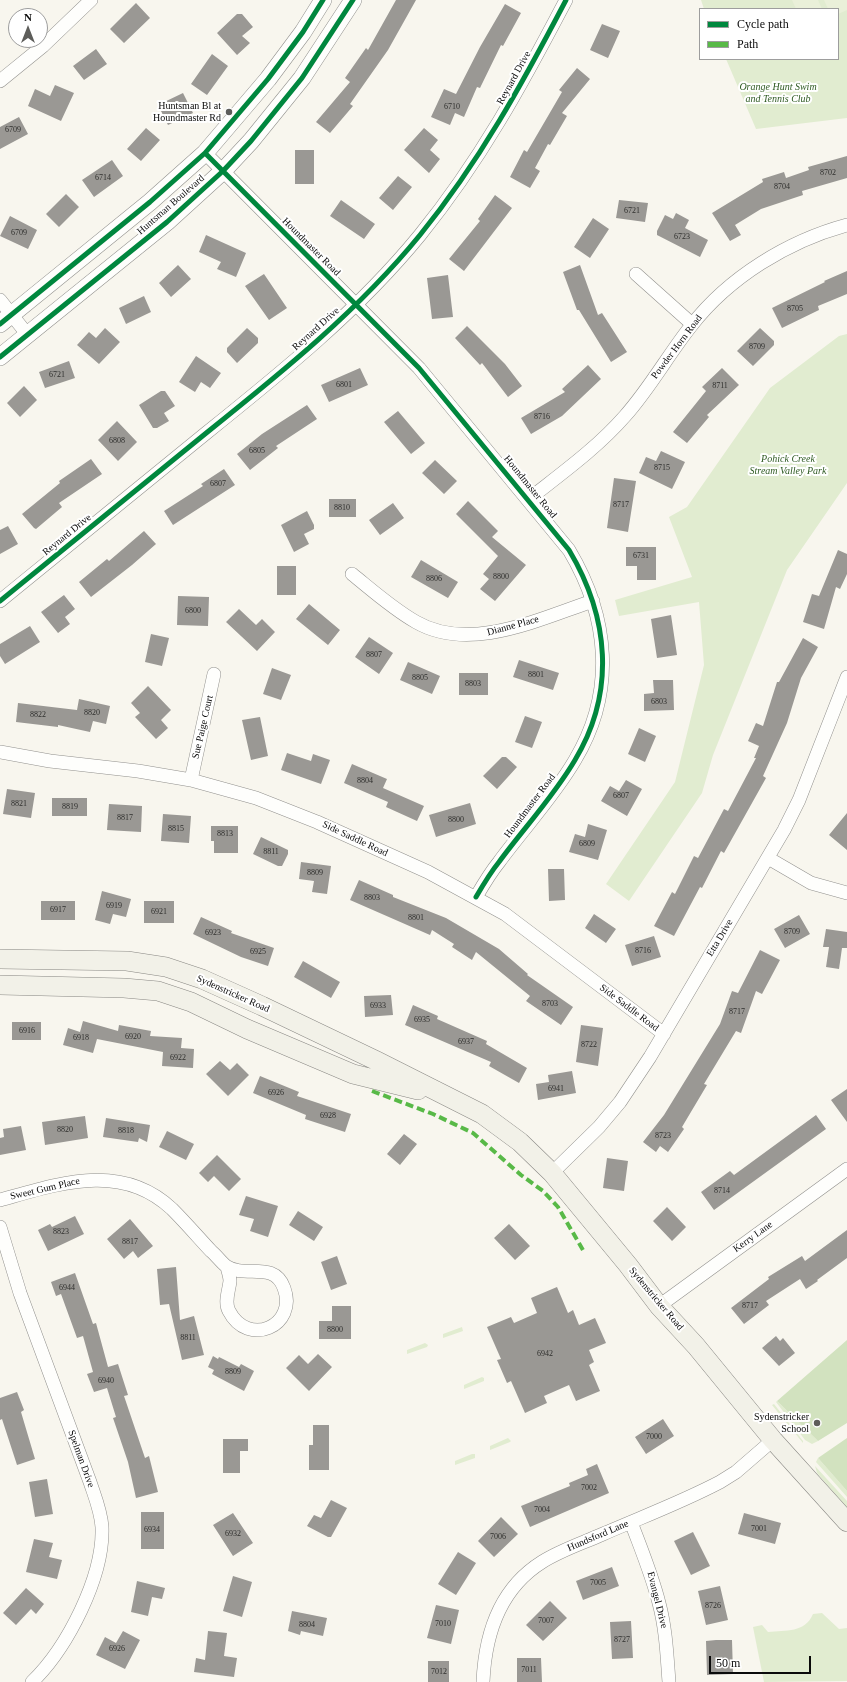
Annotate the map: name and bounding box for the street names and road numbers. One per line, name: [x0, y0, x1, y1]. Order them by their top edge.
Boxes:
street label: Reynard Drive: [494, 49, 534, 107]
street label: Huntsman Boulevard: [135, 173, 207, 237]
street label: Houndmaster Road: [279, 215, 343, 279]
street label: Reynard Drive: [290, 305, 342, 353]
street label: Powder Horn Road: [649, 313, 705, 381]
street label: Houndmaster Road: [501, 453, 559, 521]
street label: Reynard Drive: [40, 512, 94, 558]
street label: Dianne Place: [486, 613, 540, 639]
street label: Sue Paige Court: [190, 694, 216, 760]
street label: Houndmaster Road: [502, 771, 558, 841]
street label: Side Saddle Road: [320, 819, 390, 859]
street label: Etta Drive: [704, 917, 736, 959]
street label: Sydenstricker Road: [195, 973, 271, 1015]
street label: Side Saddle Road: [597, 982, 661, 1034]
street label: Sweet Gum Place: [9, 1175, 81, 1203]
street label: Kerry Lane: [731, 1219, 775, 1255]
street label: Sydenstricker Road: [626, 1265, 686, 1333]
street label: Spelman Drive: [65, 1429, 97, 1489]
street label: Hundsford Lane: [566, 1518, 630, 1554]
street label: Evangel Drive: [644, 1570, 670, 1630]

